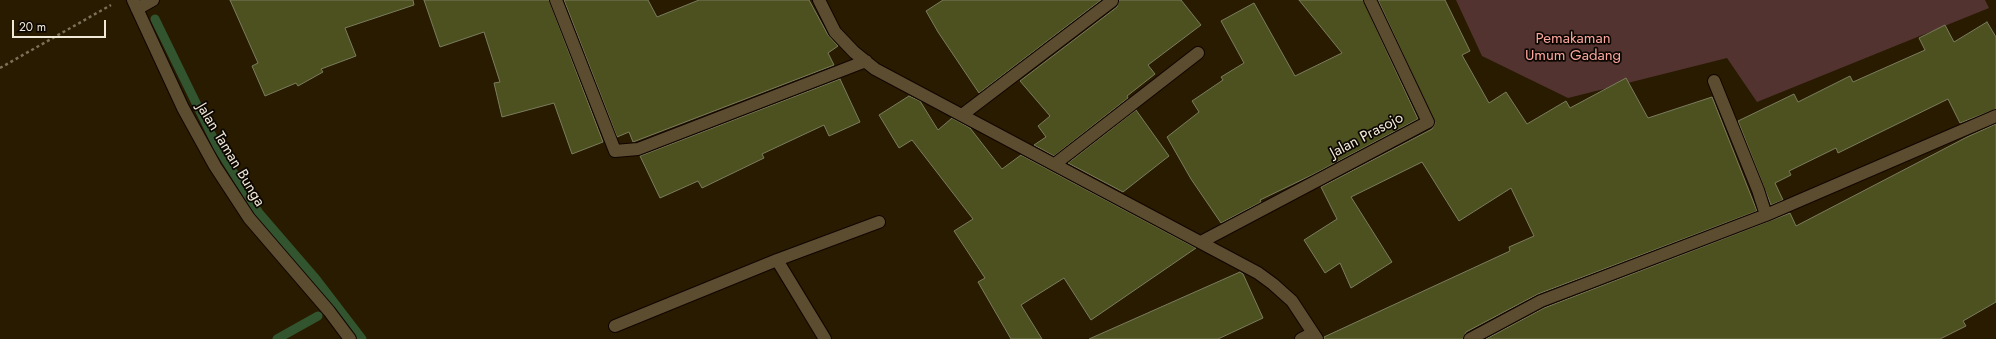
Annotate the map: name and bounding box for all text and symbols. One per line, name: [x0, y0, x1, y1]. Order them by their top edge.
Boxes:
scale bar: [14, 12, 108, 38]
text: 20 m: [19, 18, 46, 36]
park label: Pemakaman Umum Gadang: [1525, 30, 1621, 65]
street label: Jalan Taman Bunga: [192, 100, 268, 210]
street label: Jalan Prasojo: [1327, 109, 1407, 163]

